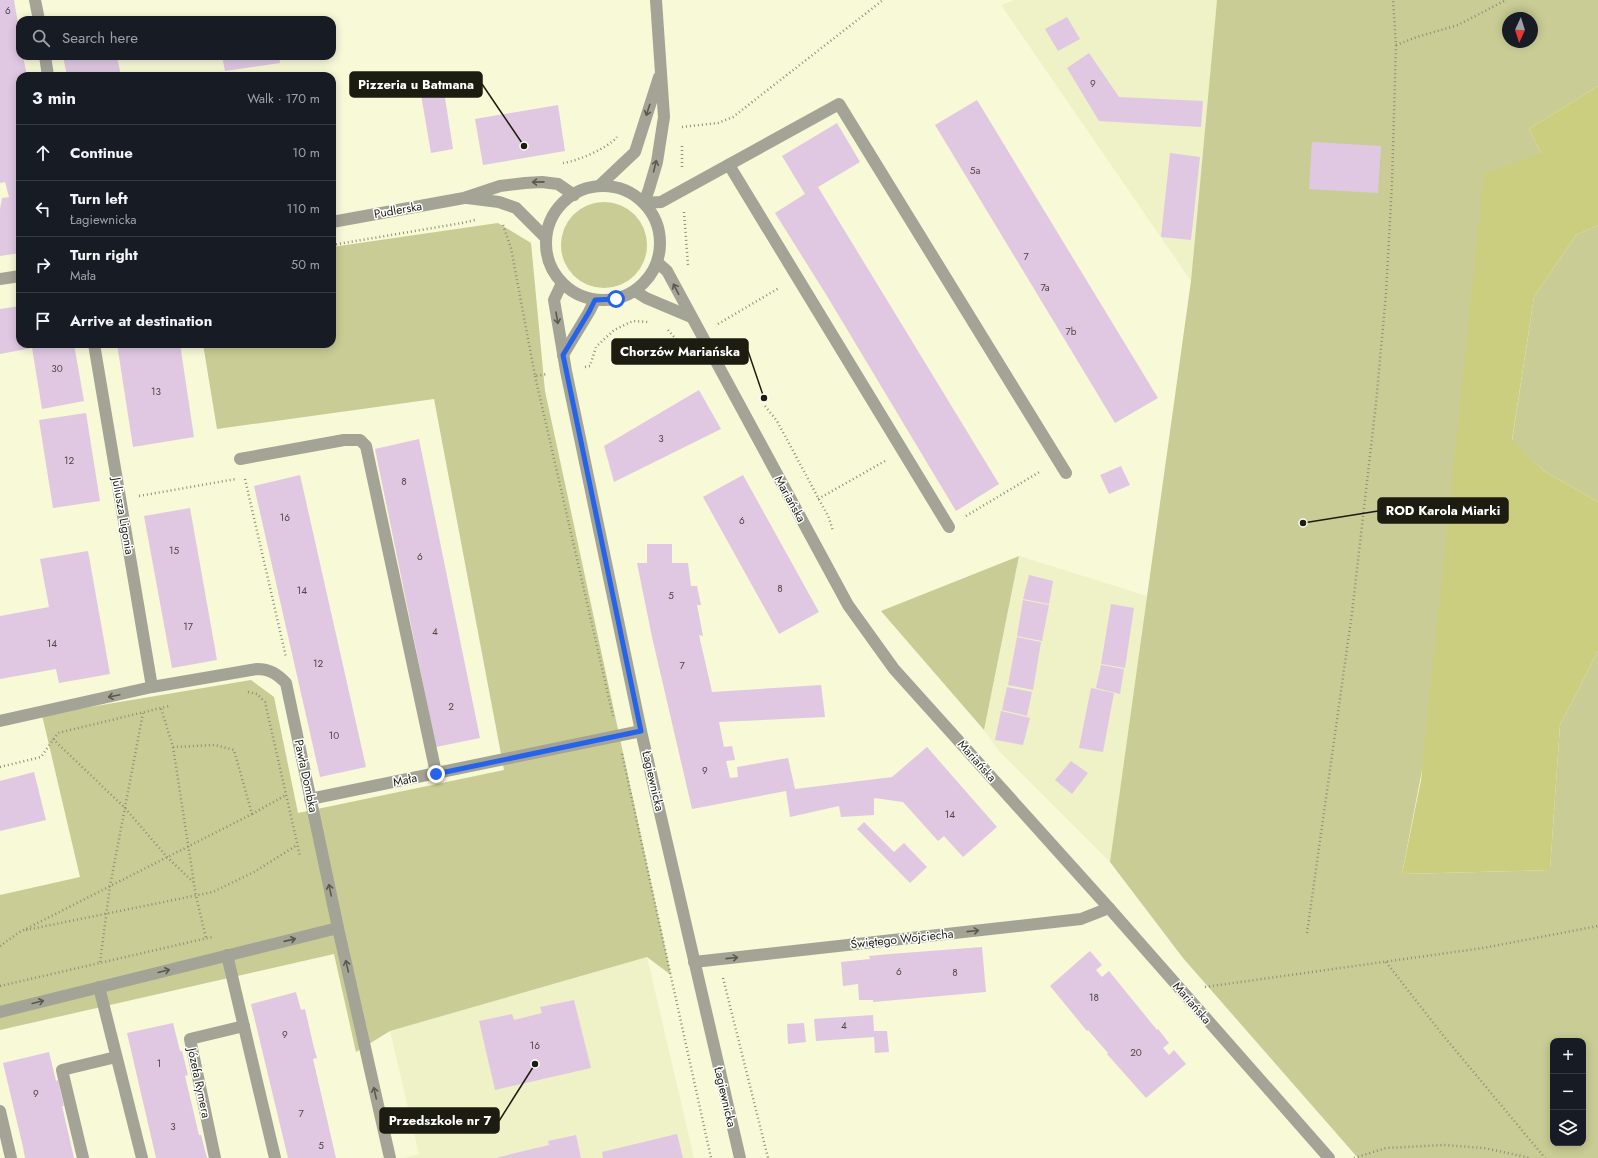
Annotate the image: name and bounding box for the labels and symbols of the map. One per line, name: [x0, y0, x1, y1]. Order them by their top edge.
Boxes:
house number: 6: [5, 3, 11, 18]
north arrow: [1502, 12, 1538, 48]
callout: Pizzeria u Batmana: [350, 72, 482, 97]
text: Pizzeria u Batmana: [358, 75, 474, 94]
house number: 9: [1090, 76, 1096, 91]
one-way arrow: [644, 103, 651, 116]
one-way arrow: [652, 160, 660, 173]
house number: 5a: [970, 163, 980, 178]
one-way arrow: [532, 178, 545, 186]
street label: Pudlerska: [373, 197, 424, 223]
house number: 7: [1023, 249, 1029, 264]
house number: 7a: [1040, 280, 1050, 295]
one-way arrow: [672, 283, 679, 295]
route start: [607, 290, 625, 308]
one-way arrow: [553, 312, 561, 325]
house number: 7b: [1066, 324, 1077, 339]
callout: Chorzów Mariańska: [612, 339, 748, 364]
text: Chorzów Mariańska: [620, 342, 740, 361]
house number: 30: [51, 361, 63, 376]
house number: 13: [151, 384, 162, 399]
house number: 3: [658, 431, 664, 446]
house number: 12: [64, 453, 74, 468]
street label: Mariańska: [770, 472, 810, 526]
street label: Juliusza Ligonia: [107, 474, 139, 556]
house number: 8: [401, 474, 407, 489]
callout: ROD Karola Miarki: [1378, 498, 1508, 523]
text: ROD Karola Miarki: [1386, 501, 1500, 520]
house number: 16: [280, 510, 290, 525]
house number: 6: [739, 513, 745, 528]
house number: 15: [169, 543, 179, 558]
house number: 6: [417, 549, 423, 564]
house number: 8: [777, 581, 783, 596]
house number: 14: [297, 583, 307, 598]
house number: 5: [668, 588, 674, 603]
house number: 17: [183, 619, 194, 634]
house number: 4: [432, 624, 438, 639]
house number: 14: [47, 636, 57, 651]
house number: 12: [313, 656, 323, 671]
house number: 7: [679, 658, 685, 673]
one-way arrow: [108, 692, 121, 700]
house number: 2: [448, 699, 454, 714]
house number: 10: [329, 728, 339, 743]
street label: Mariańska: [953, 736, 1001, 786]
street label: Pawła Dombka: [289, 738, 323, 814]
street label: Łagiewnicka: [637, 748, 669, 813]
house number: 9: [702, 763, 708, 778]
route end: [427, 765, 445, 783]
street label: Mała: [391, 769, 419, 791]
house number: 14: [945, 807, 955, 822]
one-way arrow: [326, 884, 334, 897]
street label: Świętego Wojciecha: [850, 925, 955, 953]
one-way arrow: [966, 927, 979, 935]
one-way arrow: [283, 935, 296, 943]
one-way arrow: [725, 954, 738, 962]
one-way arrow: [342, 960, 350, 973]
house number: 6: [896, 964, 902, 979]
house number: 8: [952, 965, 958, 980]
one-way arrow: [157, 966, 170, 974]
street label: Mariańska: [1169, 978, 1216, 1028]
house number: 18: [1089, 990, 1099, 1005]
one-way arrow: [31, 998, 44, 1006]
house number: 4: [841, 1018, 847, 1033]
house number: 9: [282, 1027, 288, 1042]
house number: 16: [530, 1038, 540, 1053]
street label: Józefa Rymera: [182, 1044, 215, 1120]
house number: 20: [1130, 1045, 1142, 1060]
house number: 1: [157, 1056, 161, 1071]
street label: Łagiewnicka: [709, 1064, 741, 1129]
house number: 9: [33, 1086, 39, 1101]
one-way arrow: [371, 1086, 379, 1099]
house number: 7: [298, 1106, 304, 1121]
callout: Przedszkole nr 7: [380, 1108, 499, 1133]
text: Przedszkole nr 7: [389, 1111, 492, 1130]
house number: 3: [170, 1119, 176, 1134]
house number: 5: [318, 1138, 324, 1153]

